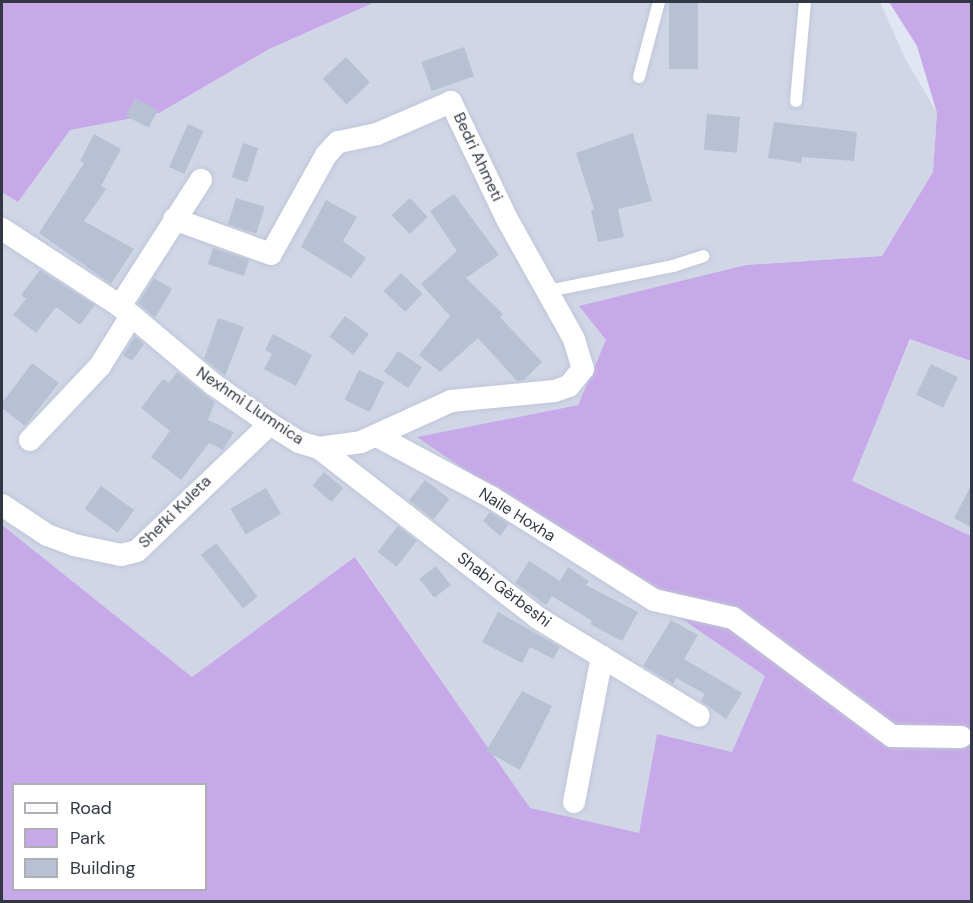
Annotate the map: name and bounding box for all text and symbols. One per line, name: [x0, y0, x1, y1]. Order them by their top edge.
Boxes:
street label: Bedri Ahmeti: [449, 110, 507, 204]
street label: Nexhmi Llumnica: [193, 363, 307, 449]
street label: Shefki Kuleta: [135, 472, 215, 552]
street label: Naile Hoxha: [475, 484, 559, 546]
street label: Shabi Gërbeshi: [453, 548, 555, 632]
legend: [12, 783, 207, 891]
text: Road: [70, 796, 112, 820]
text: Park: [70, 826, 106, 850]
text: Building: [70, 856, 135, 880]

